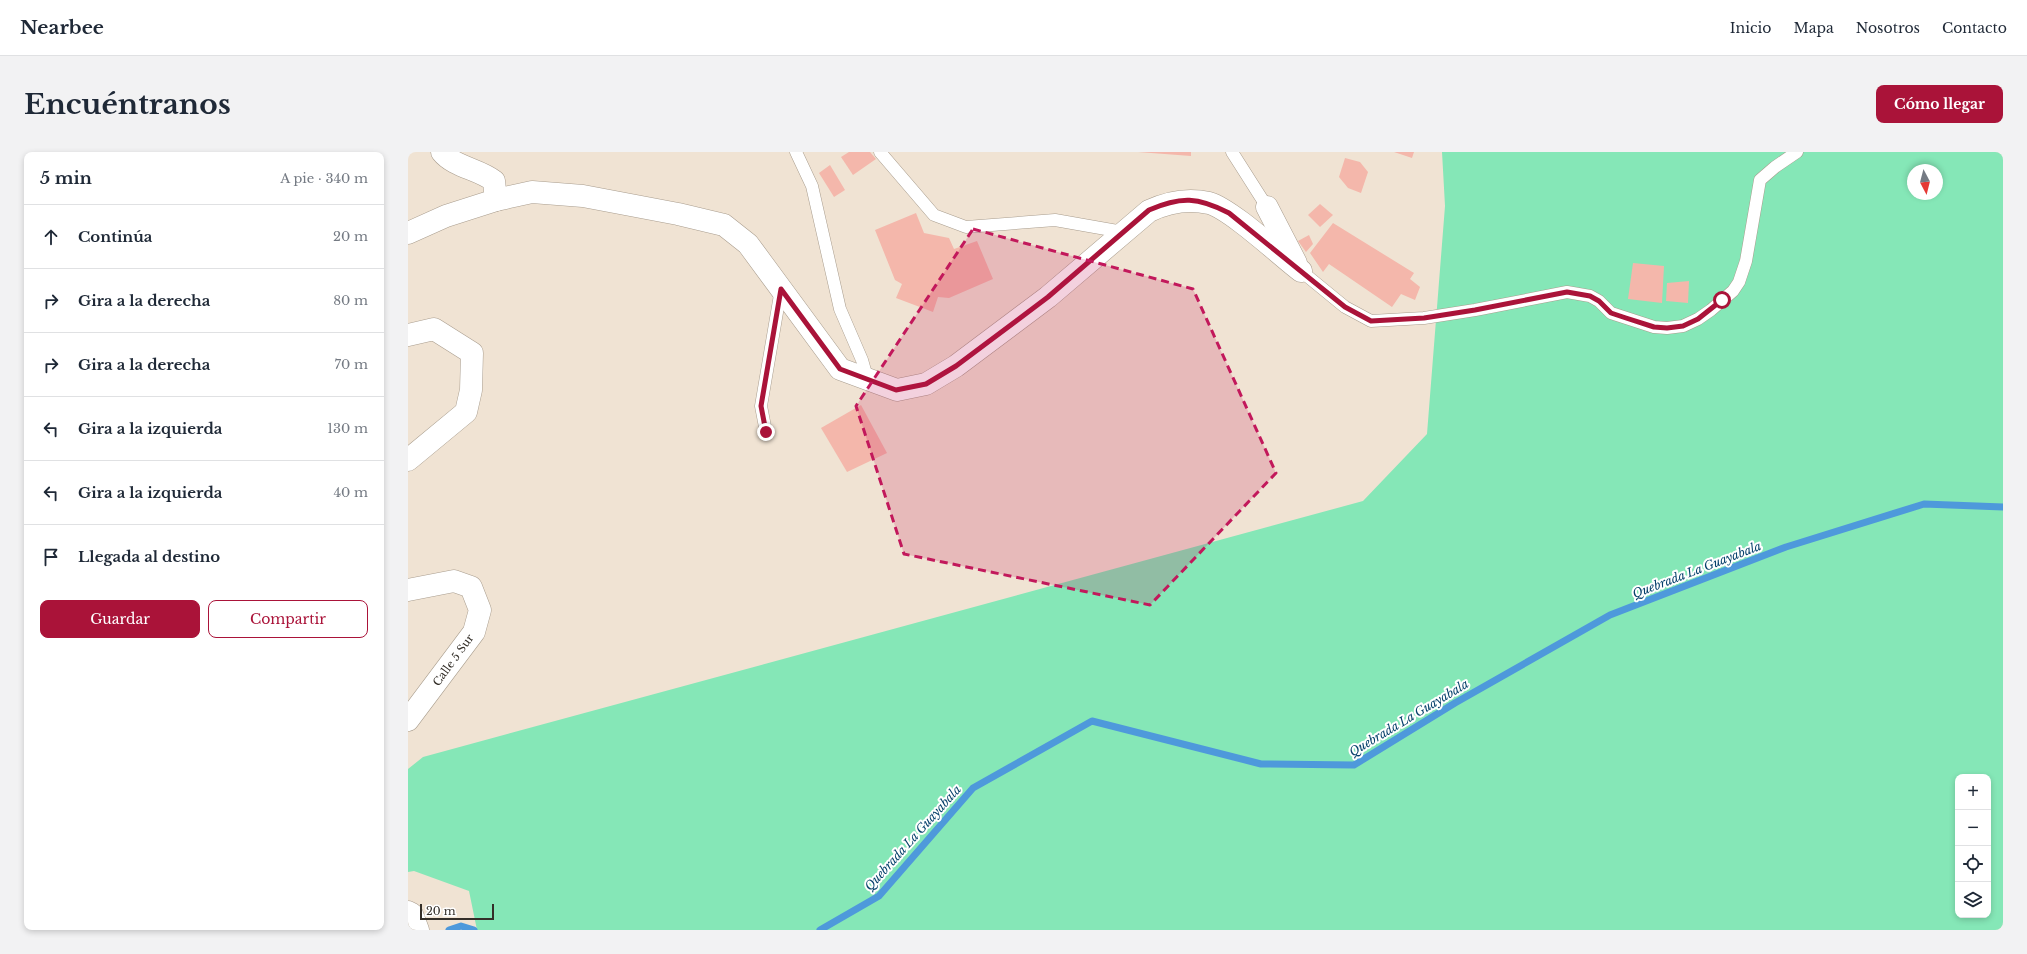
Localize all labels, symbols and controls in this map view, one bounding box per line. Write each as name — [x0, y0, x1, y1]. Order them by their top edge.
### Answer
text: Nearbee — [20, 16, 104, 39]
text: Inicio — [1730, 19, 1771, 37]
text: Mapa — [1793, 19, 1834, 37]
text: Nosotros — [1856, 19, 1920, 37]
text: Contacto — [1942, 19, 2007, 37]
button: Cómo llegar — [1876, 85, 2003, 123]
text: Encuéntranos — [24, 87, 231, 122]
north arrow — [1907, 164, 1943, 200]
text: 5 min — [40, 168, 92, 189]
text: A pie · 340 m — [280, 170, 368, 187]
icon: ahead — [40, 226, 62, 248]
text: Continúa — [78, 227, 152, 246]
text: 20 m — [333, 228, 368, 245]
icon: right — [40, 290, 62, 312]
text: Gira a la derecha — [78, 291, 210, 310]
route start — [1713, 291, 1731, 309]
text: 80 m — [333, 292, 368, 309]
icon: right — [40, 354, 62, 376]
text: Gira a la derecha — [78, 355, 210, 374]
text: 70 m — [335, 356, 368, 373]
icon: left — [40, 418, 62, 440]
text: Gira a la izquierda — [78, 419, 222, 438]
text: 130 m — [327, 420, 368, 437]
route end — [757, 423, 775, 441]
icon: left — [40, 482, 62, 504]
text: Gira a la izquierda — [78, 483, 222, 502]
text: 40 m — [333, 484, 368, 501]
water label: Quebrada La Guayabala — [1630, 538, 1763, 601]
icon: arrive — [40, 546, 62, 568]
text: Llegada al destino — [78, 547, 220, 566]
button: Guardar — [40, 600, 200, 638]
button: Compartir — [208, 600, 368, 638]
street label: Calle 5 Sur — [430, 631, 477, 689]
water label: Quebrada La Guayabala — [1346, 676, 1471, 759]
map controls — [1955, 774, 1991, 918]
button: + — [1955, 774, 1991, 810]
water label: Quebrada La Guayabala — [861, 782, 964, 893]
button: − — [1955, 810, 1991, 846]
button: locate — [1955, 846, 1991, 882]
button: layers — [1955, 882, 1991, 918]
scale bar — [420, 902, 494, 921]
text: 20 m — [426, 904, 456, 918]

